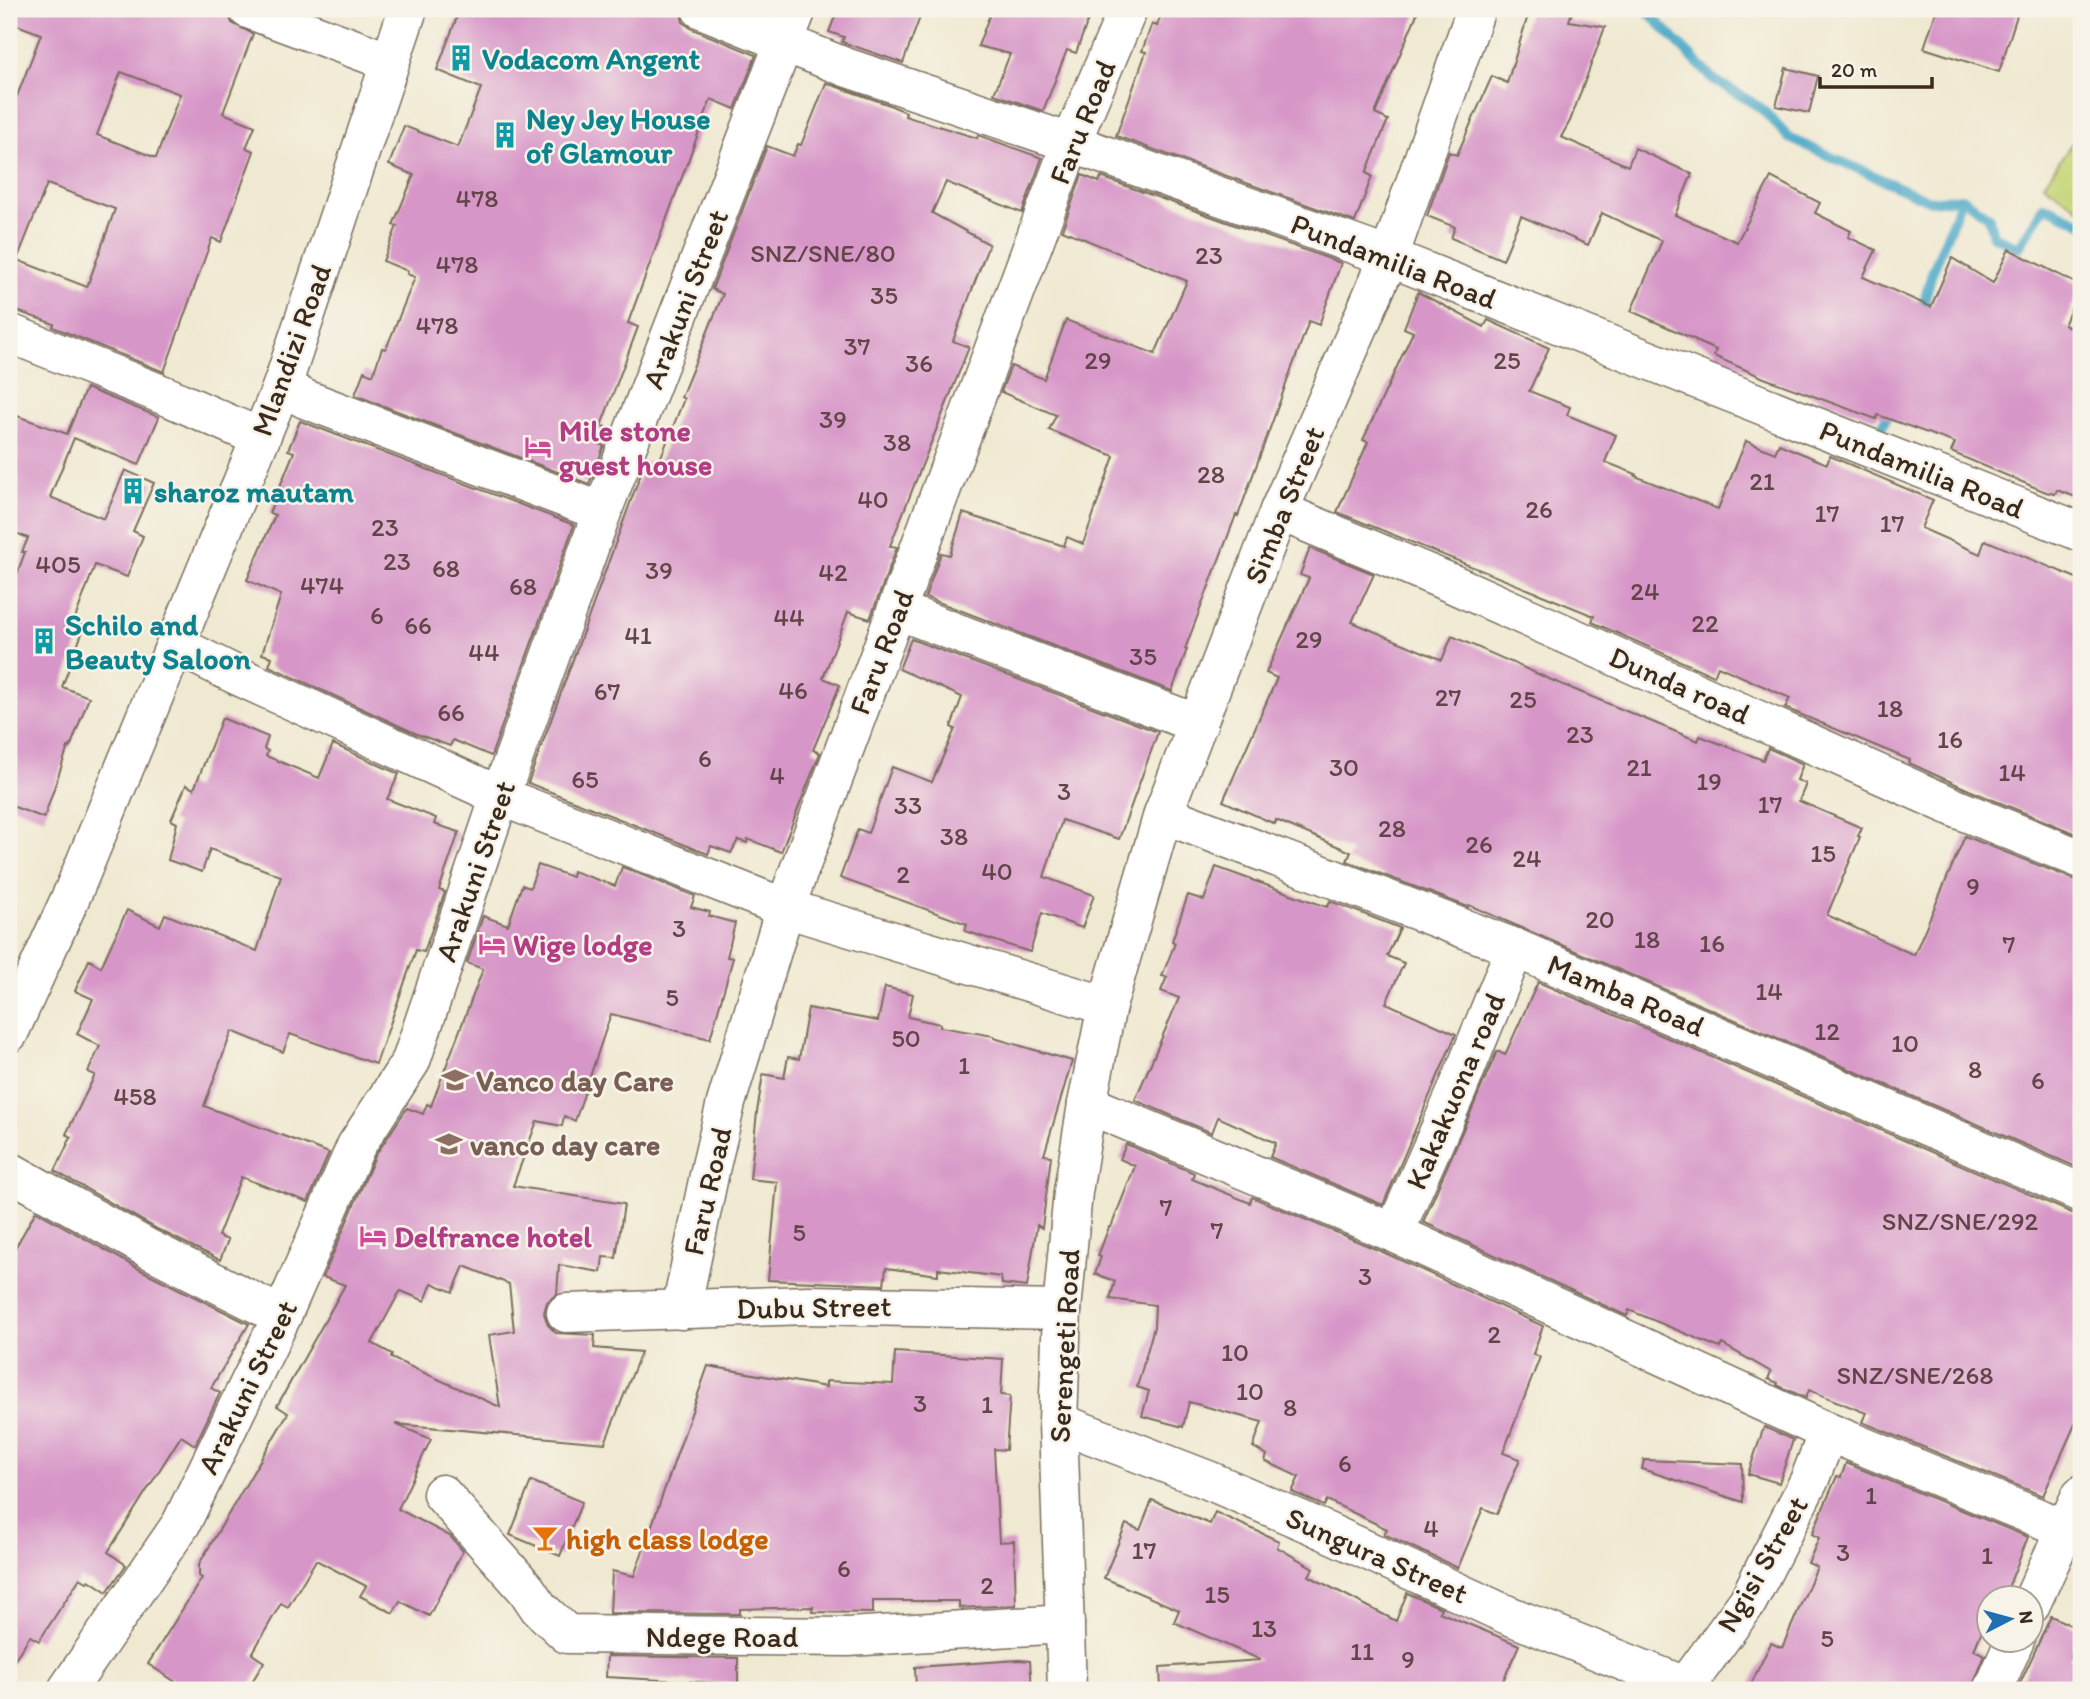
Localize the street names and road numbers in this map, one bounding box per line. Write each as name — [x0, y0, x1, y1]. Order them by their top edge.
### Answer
street label: Faru Road — [1040, 55, 1124, 189]
street label: Arakuni Street — [634, 204, 736, 394]
street label: Pundamilia Road — [1286, 205, 1503, 317]
street label: Mlandizi Road — [243, 259, 339, 441]
street label: Pundamilia Road — [1814, 411, 2030, 527]
street label: Simba Street — [1236, 421, 1332, 589]
street label: Faru Road — [840, 584, 922, 720]
street label: Dunda road — [1604, 638, 1757, 733]
street label: Arakuni Street — [427, 776, 523, 966]
street label: Mamba Road — [1542, 945, 1710, 1045]
street label: Kakakuona road — [1397, 987, 1513, 1195]
street label: Faru Road — [674, 1123, 740, 1259]
street label: Serengeti Road — [1040, 1248, 1088, 1444]
street label: Dubu Street — [736, 1287, 892, 1327]
street label: Arakuni Street — [189, 1294, 305, 1480]
street label: Ngisi Street — [1708, 1489, 1816, 1639]
street label: Sungura Street — [1280, 1498, 1474, 1612]
street label: Ndege Road — [646, 1618, 799, 1655]

